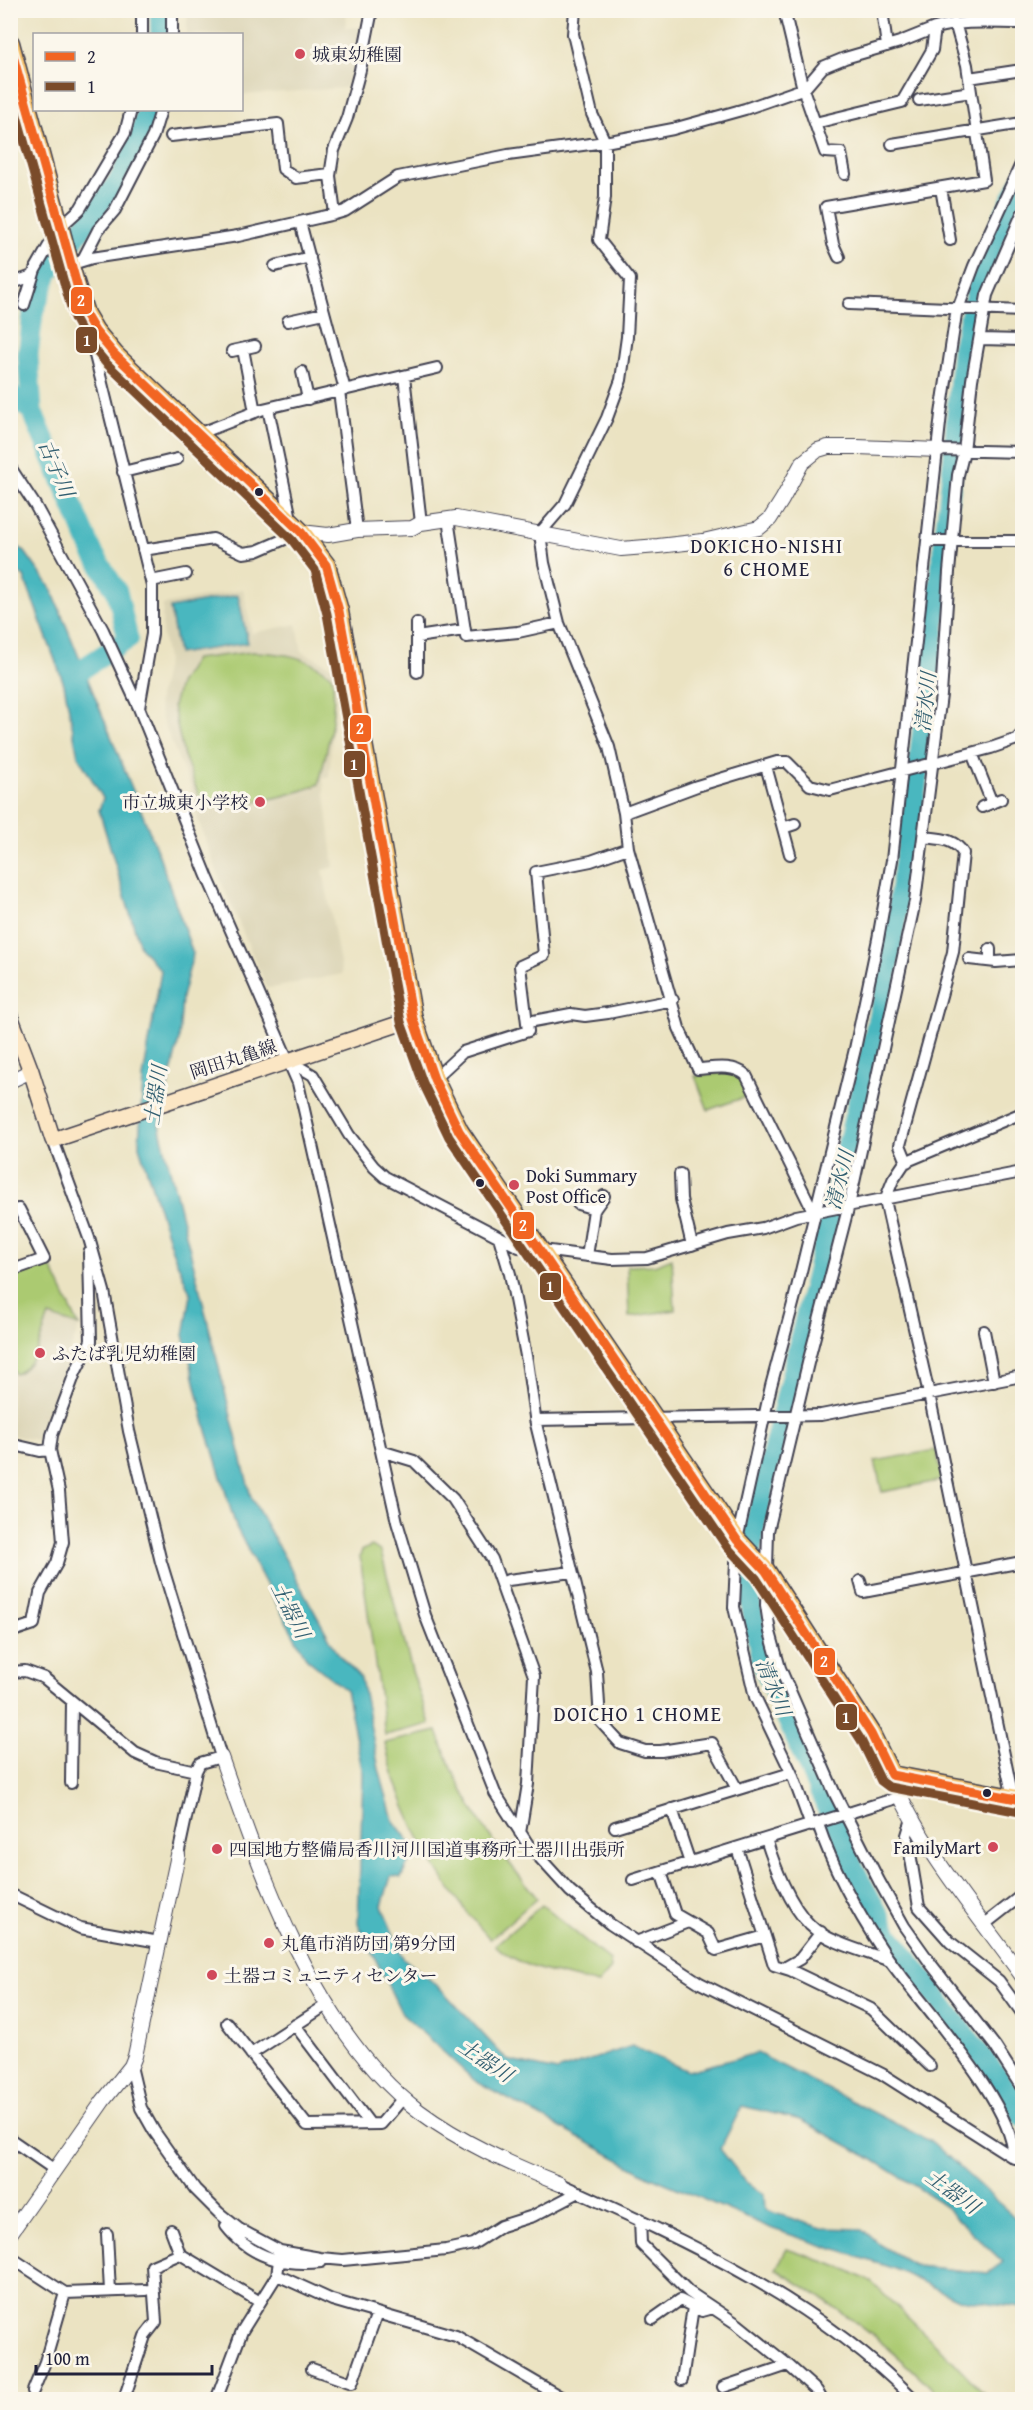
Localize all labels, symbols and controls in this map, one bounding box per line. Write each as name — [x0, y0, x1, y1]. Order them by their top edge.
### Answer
legend — [33, 33, 243, 111]
place label: 城東幼稚園 — [312, 41, 402, 68]
text: 2 — [87, 43, 96, 70]
marker: 城東幼稚園 — [293, 47, 307, 61]
text: 1 — [87, 73, 96, 100]
line badge: 2 — [70, 286, 93, 315]
text: 2 — [77, 288, 85, 312]
line badge: 1 — [75, 326, 98, 354]
text: 1 — [83, 328, 91, 352]
water label: 古子川 — [32, 435, 83, 503]
unlabelled marker — [253, 486, 265, 498]
district label: DOKICHO-NISHI 6 CHOME — [690, 531, 844, 583]
water label: 清水川 — [907, 669, 943, 733]
line badge: 2 — [349, 714, 372, 743]
text: 2 — [356, 716, 364, 740]
line badge: 1 — [343, 750, 366, 778]
text: 1 — [350, 752, 358, 776]
place label: 市立城東小学校 — [122, 789, 248, 816]
marker: 市立城東小学校 — [253, 795, 267, 809]
street label: 岡田丸亀線 — [186, 1032, 280, 1086]
water label: 土器川 — [136, 1061, 174, 1127]
water label: 清水川 — [818, 1145, 861, 1213]
place label: Doki Summary Post Office — [526, 1162, 637, 1210]
unlabelled marker — [474, 1177, 486, 1189]
marker: Doki Summary Post Office — [507, 1178, 521, 1192]
line badge: 2 — [512, 1211, 535, 1240]
text: 2 — [519, 1213, 527, 1237]
line badge: 1 — [539, 1272, 562, 1301]
text: 1 — [546, 1274, 554, 1298]
place label: ふたば乳児幼稚園 — [52, 1340, 196, 1367]
marker: ふたば乳児幼稚園 — [33, 1346, 47, 1360]
water label: 土器川 — [264, 1577, 318, 1645]
line badge: 2 — [813, 1647, 836, 1676]
text: 2 — [820, 1649, 828, 1673]
water label: 清水川 — [749, 1654, 799, 1722]
district label: DOICHO 1 CHOME — [554, 1699, 722, 1728]
line badge: 1 — [835, 1703, 858, 1731]
text: 1 — [842, 1705, 850, 1729]
unlabelled marker — [981, 1787, 993, 1799]
place label: FamilyMart — [894, 1834, 982, 1861]
place label: 四国地方整備局香川河川国道事務所土器川出張所 — [229, 1836, 625, 1863]
marker: FamilyMart — [986, 1840, 1000, 1854]
marker: 四国地方整備局香川河川国道事務所土器川出張所 — [210, 1842, 224, 1856]
place label: 丸亀市消防団 第9分団 — [281, 1930, 456, 1957]
marker: 丸亀市消防団 第9分団 — [262, 1936, 276, 1950]
place label: 土器コミュニティセンター — [224, 1962, 437, 1989]
marker: 土器コミュニティセンター — [205, 1968, 219, 1982]
water label: 土器川 — [453, 2031, 521, 2090]
water label: 土器川 — [920, 2162, 987, 2222]
scale bar — [36, 2338, 212, 2376]
text: 100 m — [45, 2345, 90, 2372]

